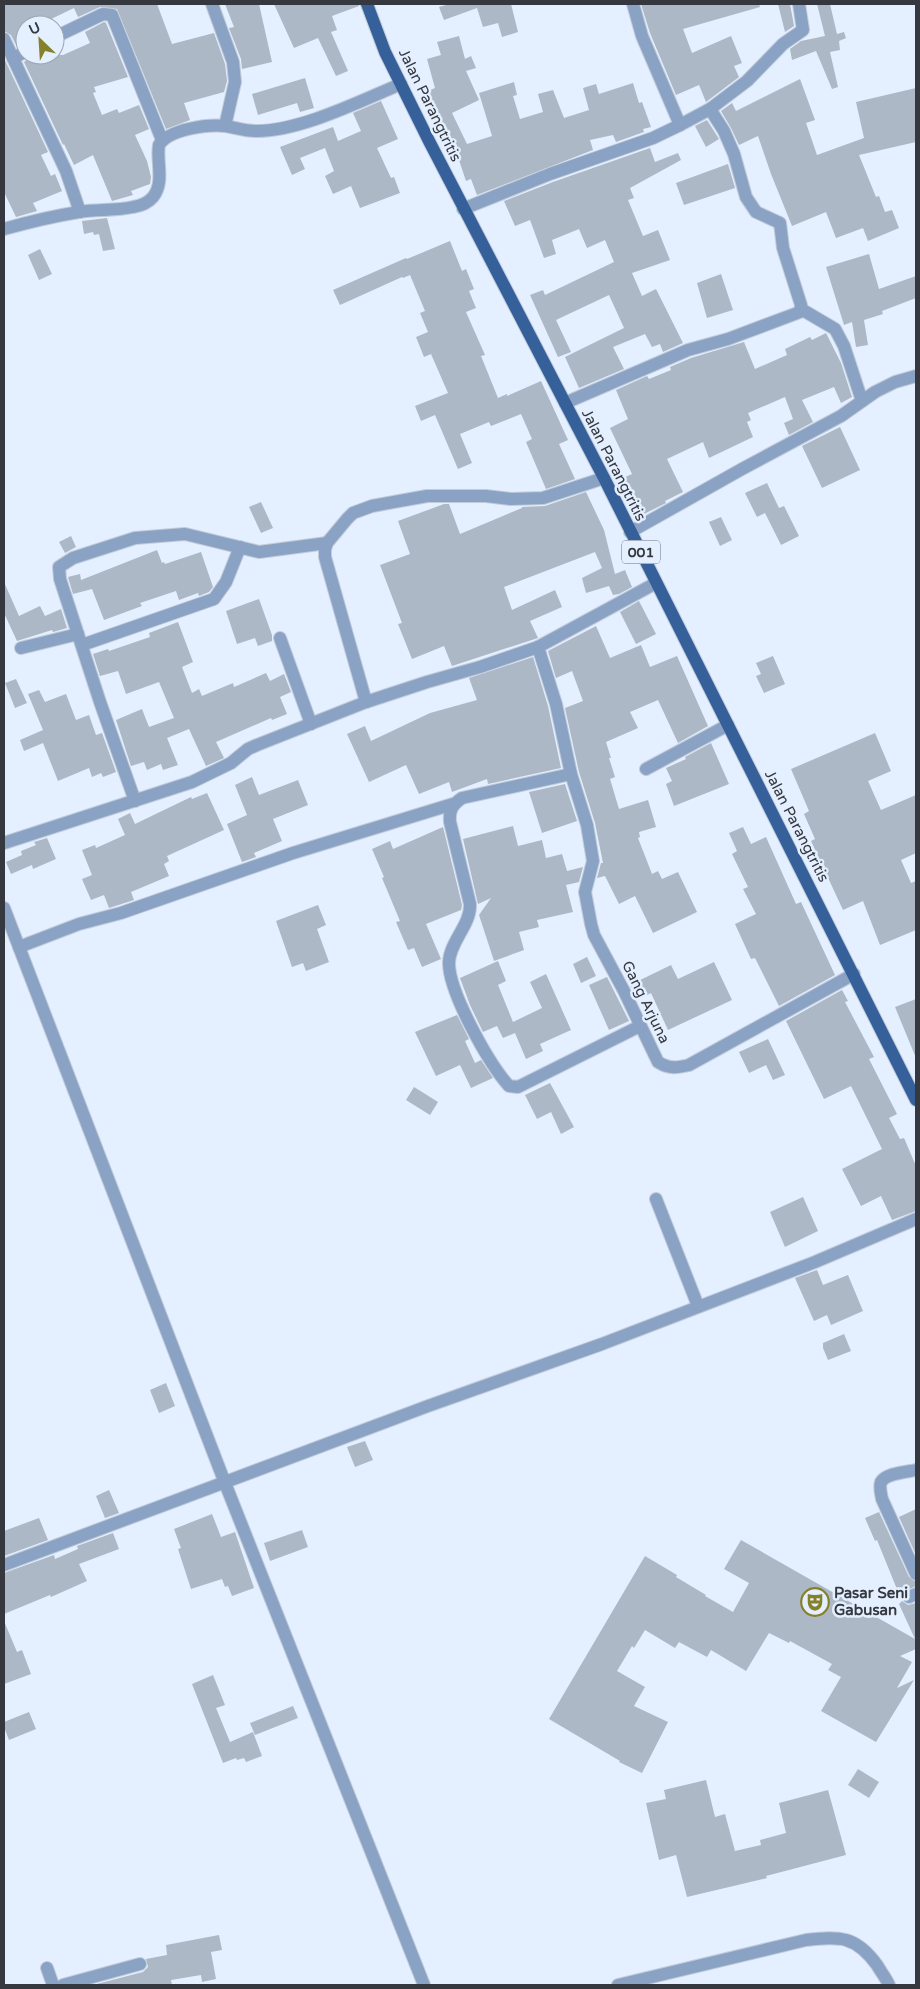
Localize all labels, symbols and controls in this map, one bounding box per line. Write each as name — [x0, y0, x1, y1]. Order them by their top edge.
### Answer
north arrow — [15, 15, 65, 65]
text: U — [26, 19, 43, 39]
street label: Jalan Parangtritis — [395, 46, 465, 164]
street label: Jalan Parangtritis — [578, 406, 650, 524]
road number: 001 — [622, 540, 660, 564]
street label: Jalan Parangtritis — [761, 767, 833, 885]
street label: Gang Arjuna — [618, 958, 674, 1046]
place label: Pasar Seni Gabusan — [834, 1584, 908, 1619]
theatre icon: Pasar Seni Gabusan — [800, 1587, 830, 1617]

